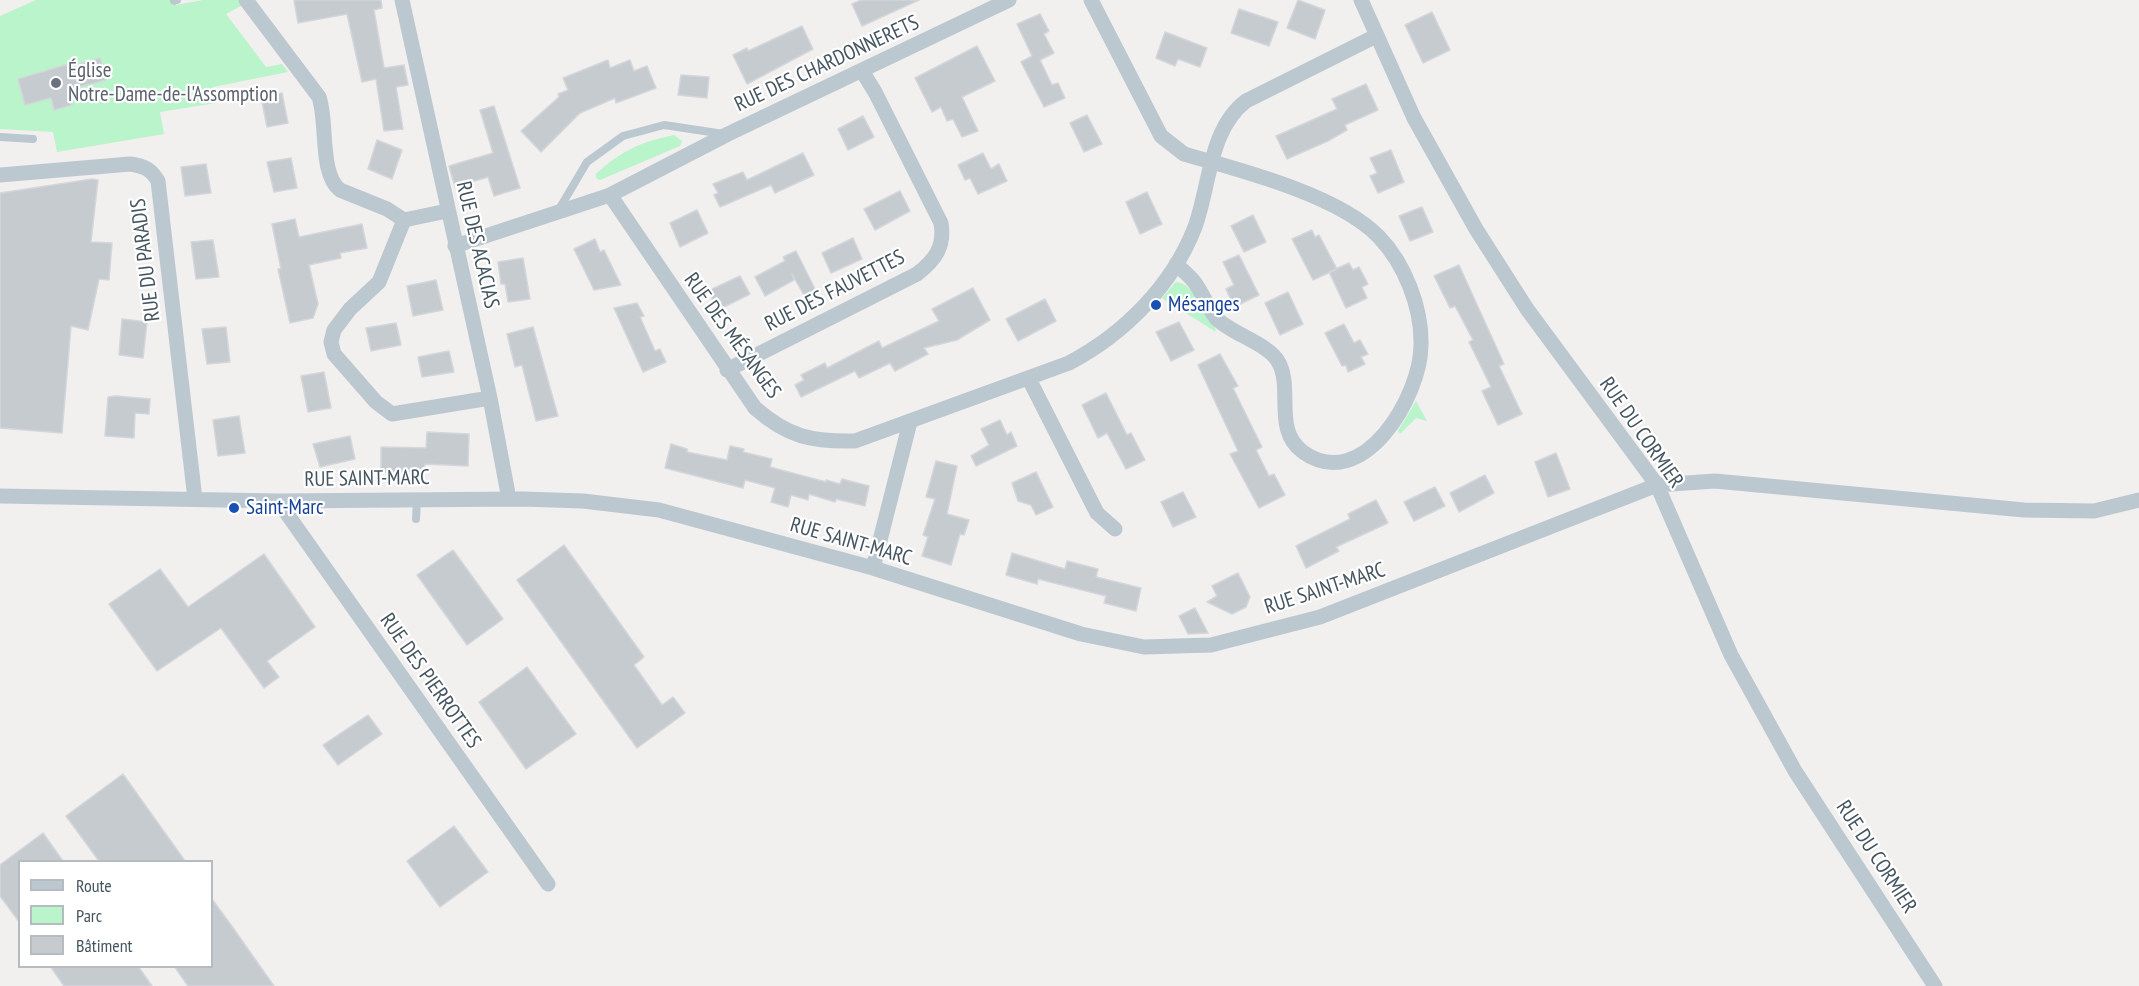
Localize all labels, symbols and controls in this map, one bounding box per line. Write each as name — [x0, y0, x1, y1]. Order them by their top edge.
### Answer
street label: RUE DES CHARDONNERETS — [731, 10, 923, 118]
place label: Église Notre-Dame-de-l'Assomption — [68, 58, 278, 108]
marker: Église Notre-Dame-de-l'Assomption — [49, 76, 63, 90]
street label: RUE DES ACACIAS — [450, 179, 504, 311]
street label: RUE DU PARADIS — [126, 197, 166, 323]
street label: RUE DES FAUVETTES — [761, 245, 909, 337]
street label: RUE DES MÉSANGES — [678, 268, 786, 404]
place label: Mésanges — [1168, 292, 1240, 318]
marker: Mésanges — [1149, 298, 1163, 312]
street label: RUE DU CORMIER — [1594, 373, 1688, 493]
street label: RUE SAINT-MARC — [304, 465, 430, 493]
place label: Saint-Marc — [246, 495, 324, 521]
marker: Saint-Marc — [227, 501, 241, 515]
street label: RUE SAINT-MARC — [787, 513, 915, 571]
street label: RUE SAINT-MARC — [1261, 558, 1389, 620]
street label: RUE DES PIERROTTES — [374, 609, 486, 753]
street label: RUE DU CORMIER — [1830, 796, 1922, 918]
legend — [18, 860, 213, 968]
text: Route — [76, 874, 112, 897]
text: Parc — [76, 904, 102, 927]
text: Bâtiment — [76, 934, 133, 957]

